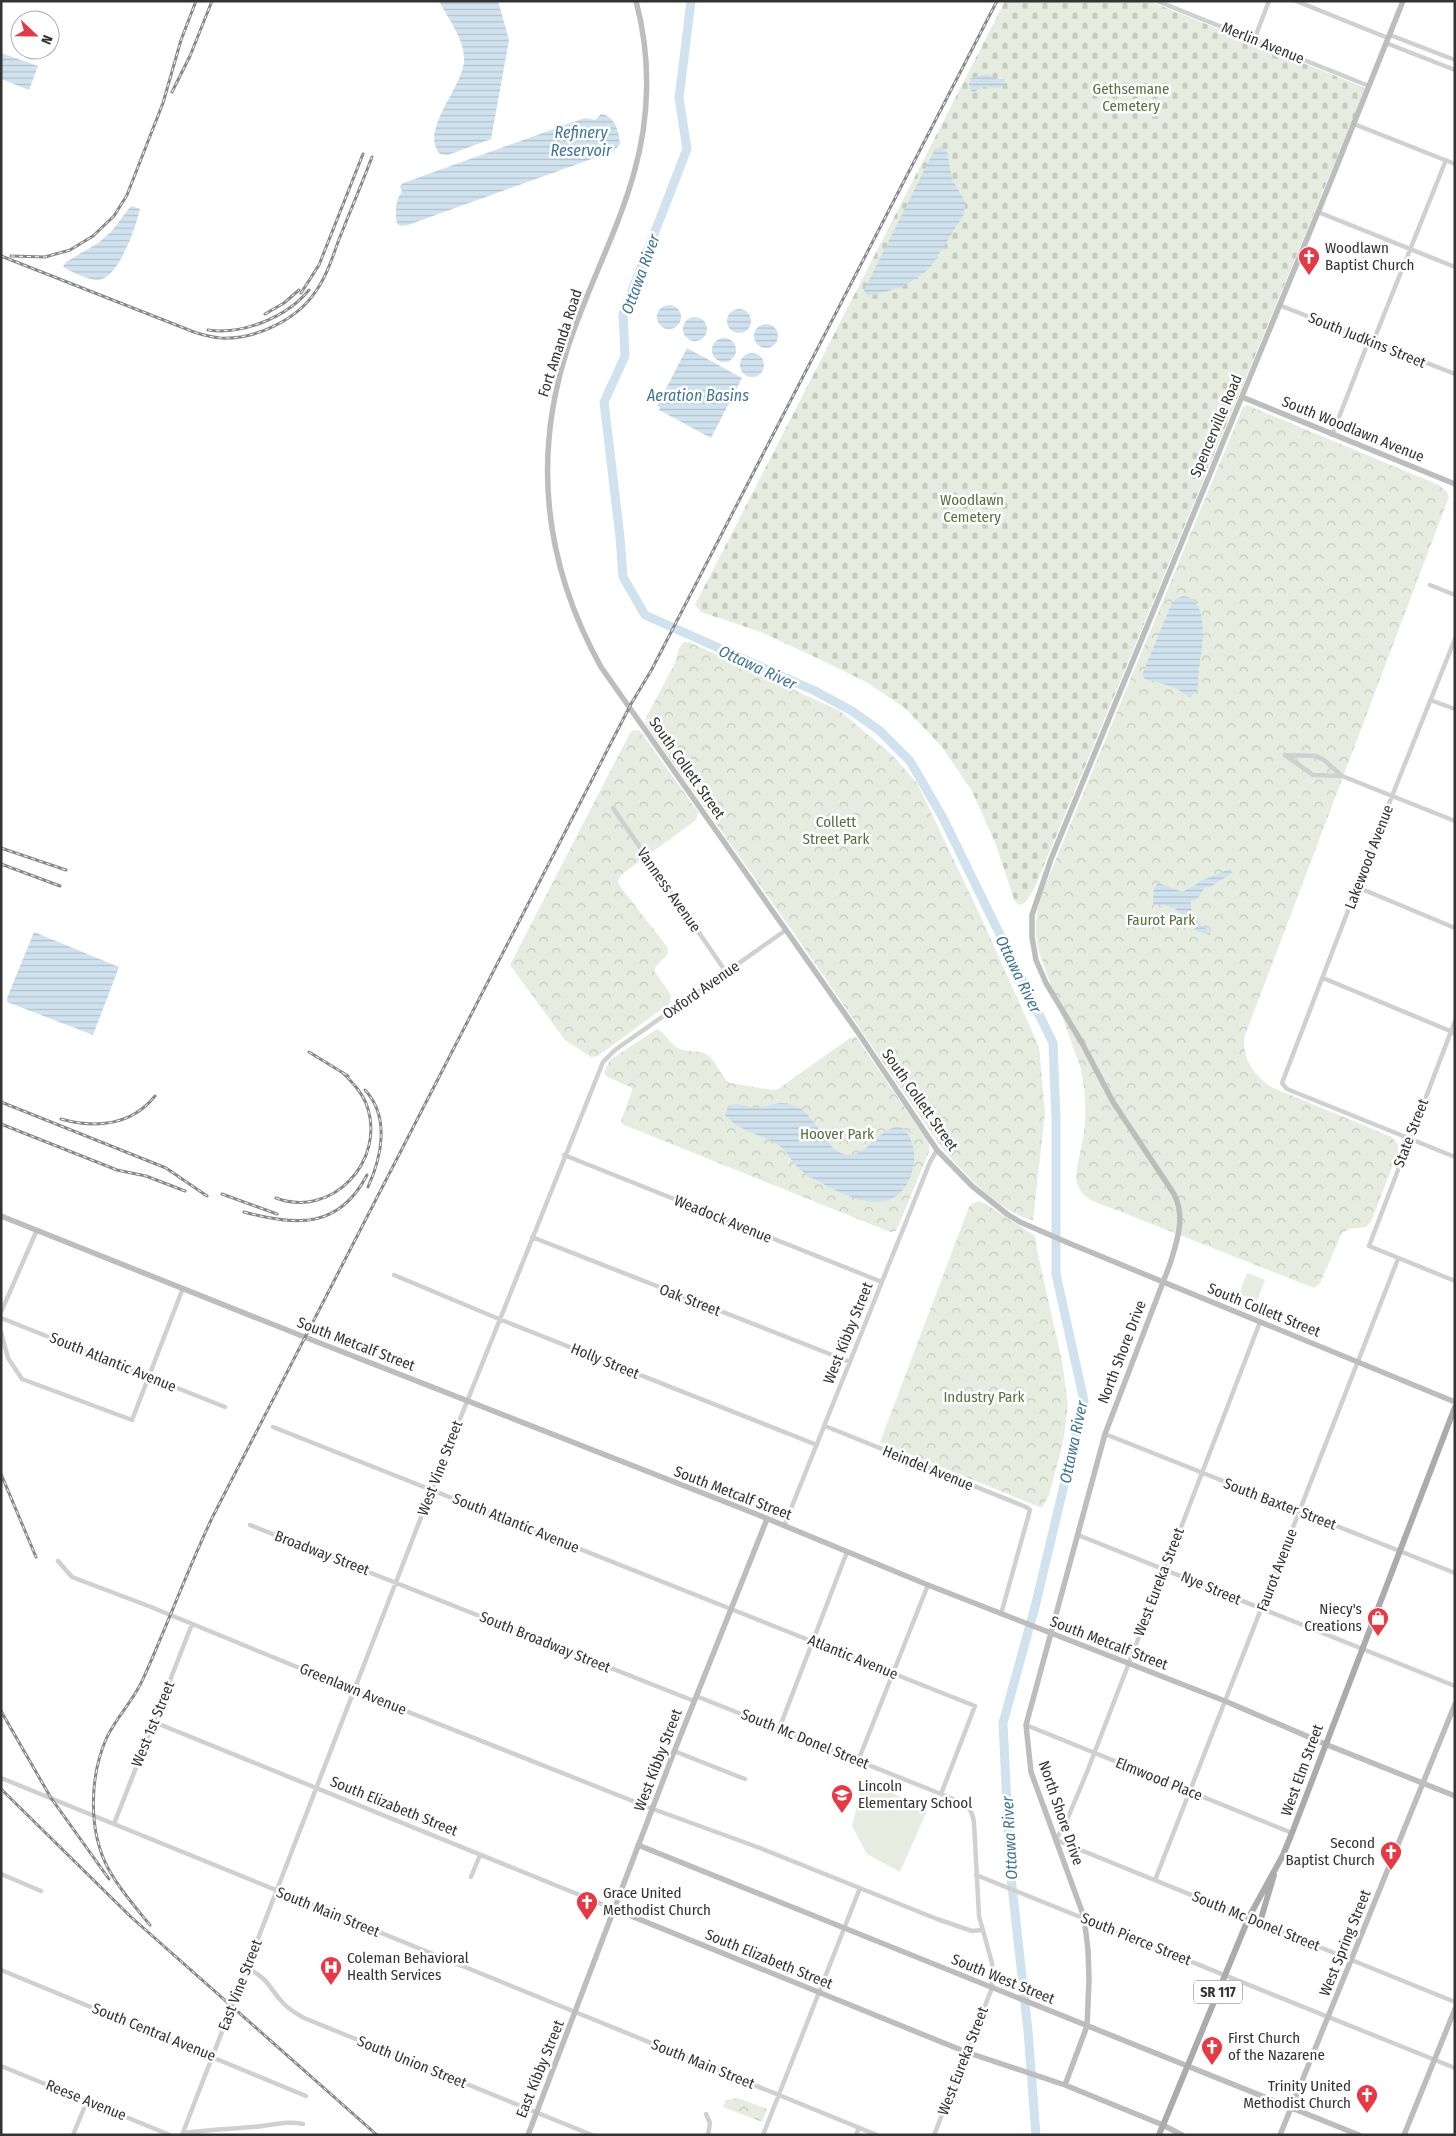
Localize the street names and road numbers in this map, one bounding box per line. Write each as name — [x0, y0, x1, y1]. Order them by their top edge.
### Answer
street label: Merlin Avenue — [1219, 18, 1307, 68]
street label: Fort Amanda Road — [534, 287, 586, 399]
street label: South Judkins Street — [1306, 308, 1428, 372]
street label: Spencerville Road — [1186, 372, 1246, 480]
street label: South Woodlawn Avenue — [1279, 392, 1427, 466]
street label: South Collett Street — [645, 714, 729, 822]
street label: Lakewood Avenue — [1341, 802, 1397, 912]
street label: Vanness Avenue — [633, 844, 705, 936]
street label: Oxford Avenue — [659, 957, 743, 1023]
street label: South Collett Street — [878, 1046, 962, 1154]
street label: State Street — [1390, 1096, 1432, 1170]
street label: Weadock Avenue — [672, 1191, 774, 1247]
street label: West Kibby Street — [819, 1279, 877, 1386]
street label: South Collett Street — [1205, 1279, 1323, 1341]
street label: Oak Street — [657, 1280, 723, 1320]
street label: North Shore Drive — [1094, 1298, 1150, 1406]
street label: South Metcalf Street — [295, 1313, 418, 1375]
street label: South Atlantic Avenue — [47, 1328, 179, 1396]
street label: Holly Street — [568, 1339, 642, 1383]
street label: West Vine Street — [414, 1418, 466, 1518]
street label: Heindel Avenue — [880, 1442, 976, 1494]
street label: South Metcalf Street — [672, 1462, 795, 1524]
street label: South Baxter Street — [1221, 1474, 1339, 1534]
street label: South Atlantic Avenue — [450, 1489, 582, 1557]
street label: West Eureka Street — [1130, 1525, 1188, 1639]
street label: Faurot Avenue — [1253, 1526, 1301, 1614]
street label: Broadway Street — [272, 1527, 372, 1579]
street label: Nye Street — [1178, 1567, 1244, 1609]
street label: South Broadway Street — [477, 1608, 613, 1677]
street label: South Metcalf Street — [1048, 1612, 1171, 1674]
street label: Atlantic Avenue — [805, 1631, 901, 1683]
street label: Greenlawn Avenue — [297, 1659, 409, 1719]
street label: West 1st Street — [128, 1678, 178, 1770]
street label: South Mc Donel Street — [738, 1705, 872, 1773]
street label: West Kibby Street — [630, 1706, 686, 1814]
street label: West Elm Street — [1277, 1722, 1327, 1818]
street label: Elmwood Place — [1113, 1753, 1205, 1805]
street label: North Shore Drive — [1035, 1758, 1087, 1868]
street label: South Elizabeth Street — [328, 1772, 460, 1840]
street label: South Main Street — [274, 1883, 382, 1941]
street label: South Mc Donel Street — [1189, 1887, 1323, 1955]
street label: West Spring Street — [1315, 1887, 1375, 1999]
street label: South Pierce Street — [1078, 1909, 1194, 1969]
street label: South Elizabeth Street — [703, 1925, 835, 1993]
street label: East Vine Street — [214, 1937, 266, 2033]
street label: South West Street — [949, 1950, 1057, 2008]
road number: SR 117 — [1194, 1980, 1242, 2004]
street label: South Central Avenue — [90, 1999, 218, 2065]
street label: West Eureka Street — [934, 2004, 992, 2118]
street label: East Kibby Street — [512, 2017, 568, 2120]
street label: South Union Street — [355, 2032, 469, 2092]
street label: South Main Street — [649, 2035, 757, 2093]
street label: Reese Avenue — [43, 2076, 129, 2124]

